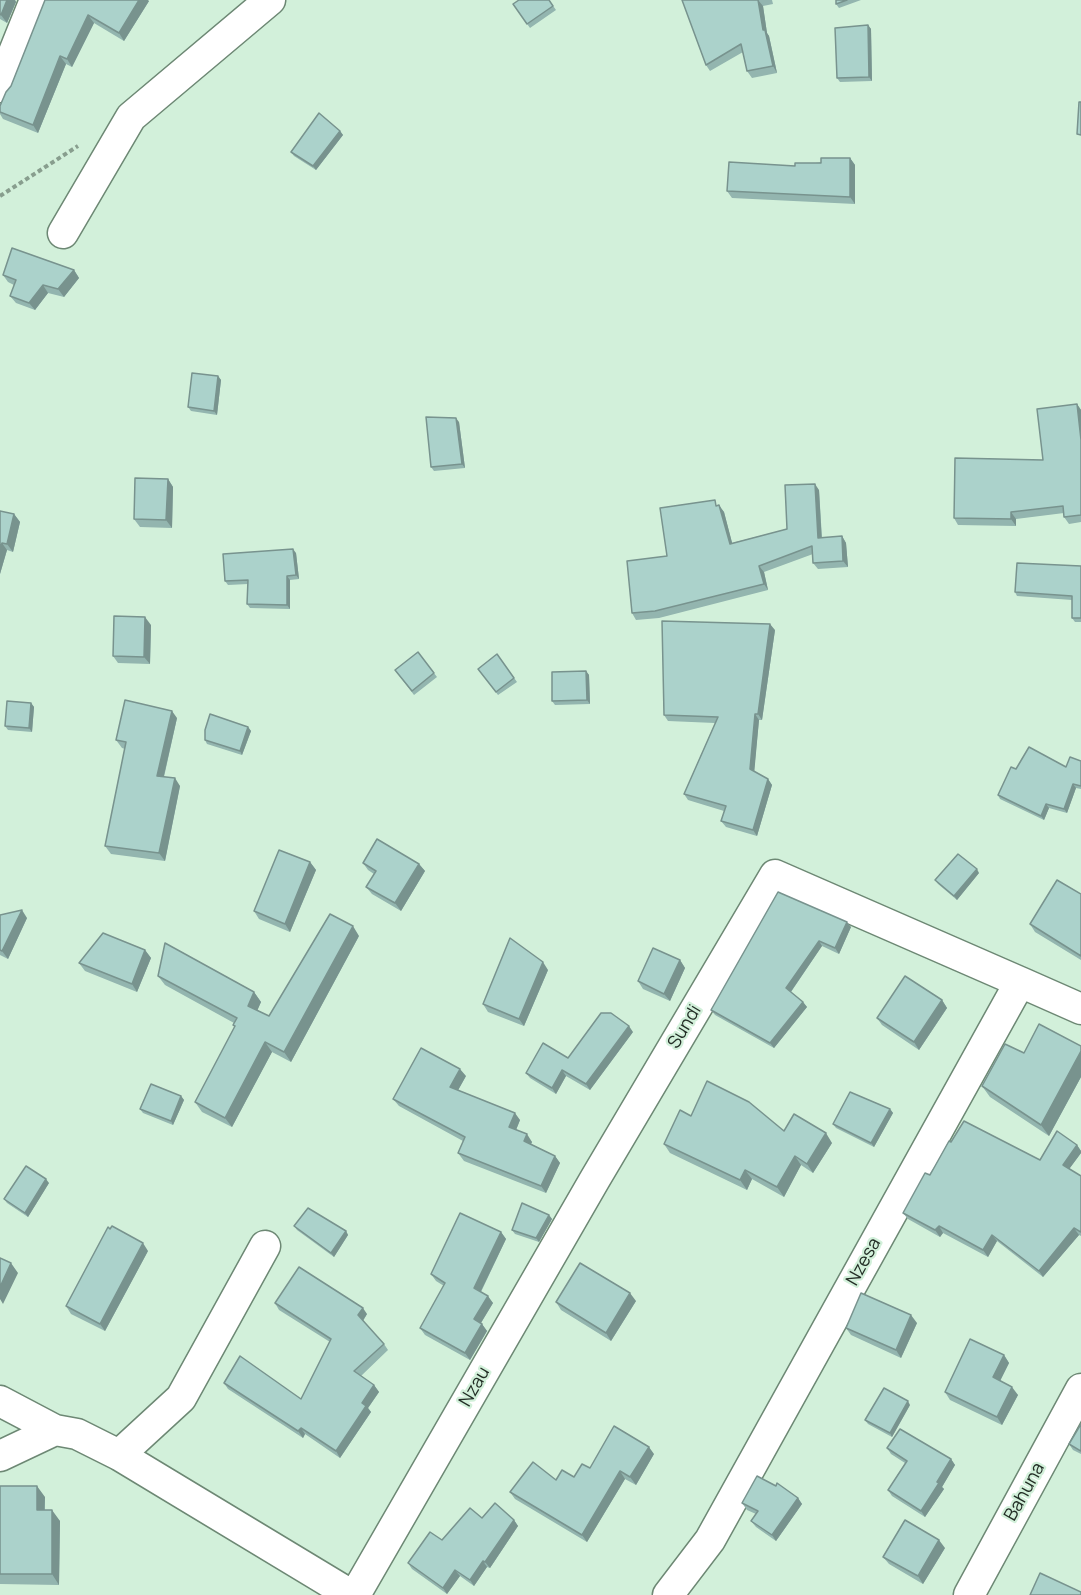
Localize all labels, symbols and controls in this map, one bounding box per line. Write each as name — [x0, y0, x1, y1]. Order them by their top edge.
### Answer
street label: Sundi — [664, 1001, 706, 1053]
street label: Nzesa — [842, 1234, 886, 1290]
street label: Nzau — [455, 1363, 495, 1411]
street label: Bahuna — [1000, 1459, 1050, 1525]

